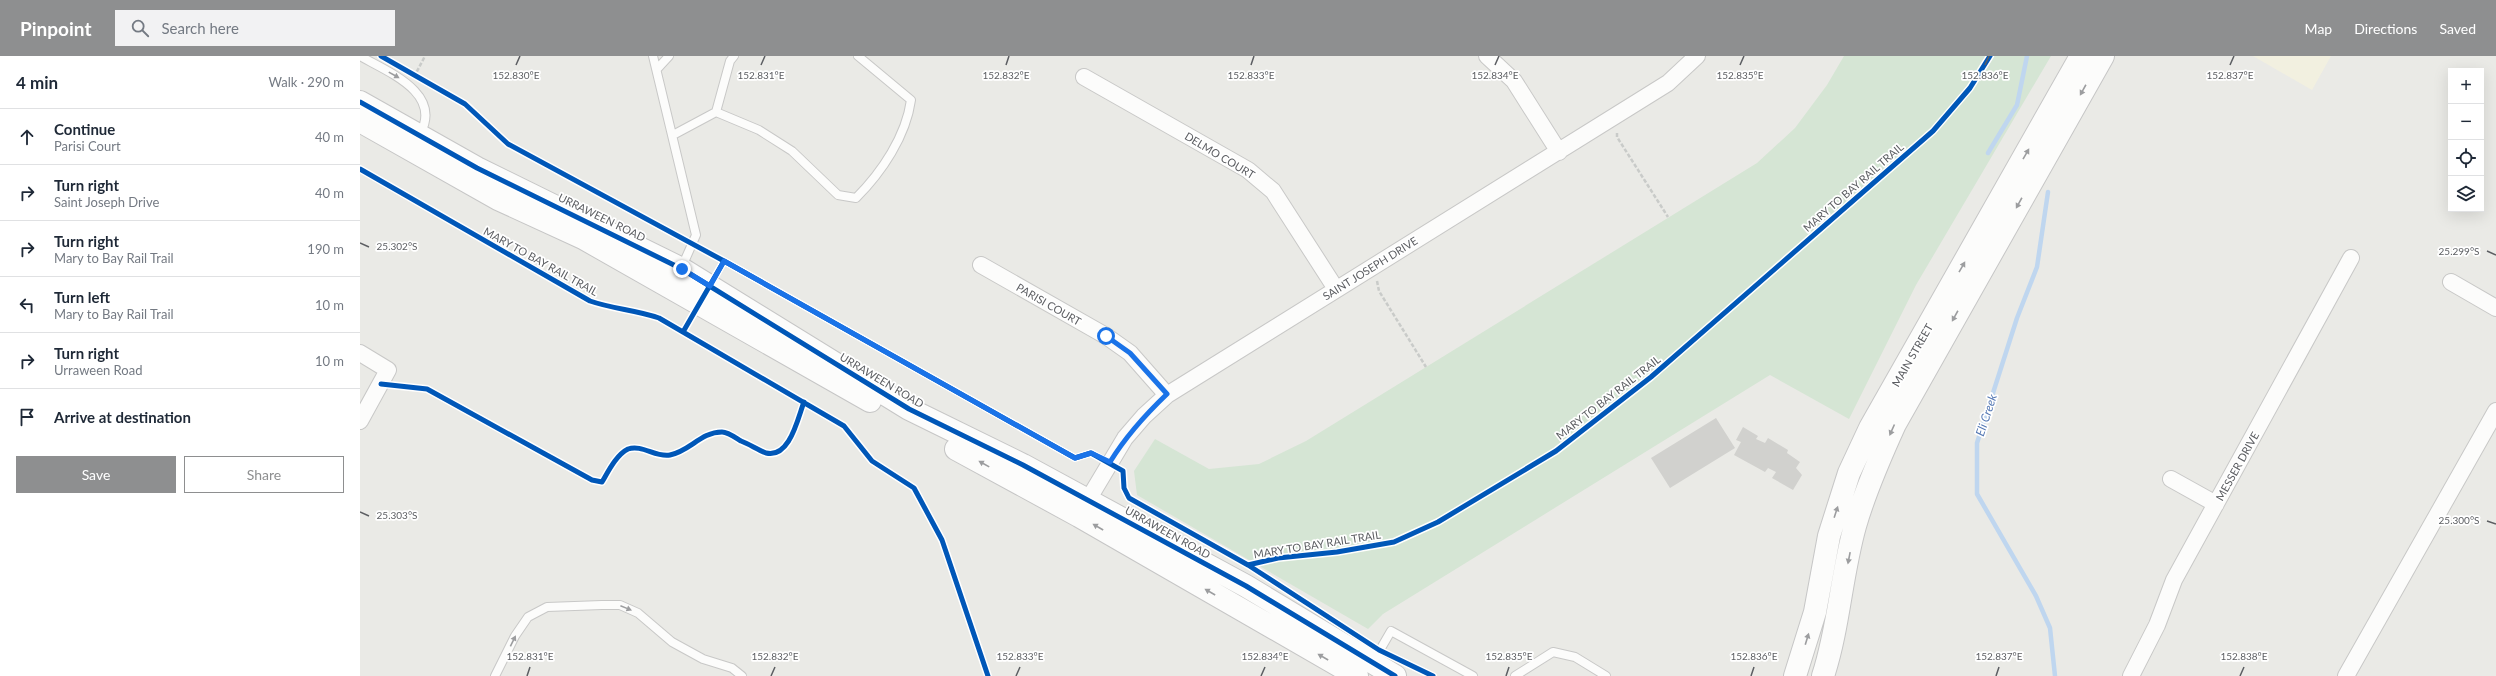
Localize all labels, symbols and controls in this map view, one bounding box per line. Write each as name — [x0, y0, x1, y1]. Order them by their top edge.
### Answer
search box — [115, 10, 395, 46]
text: Pinpoint — [20, 17, 91, 40]
icon: search — [129, 17, 151, 39]
text: Search here — [161, 19, 239, 37]
text: Map — [2305, 20, 2332, 37]
text: Directions — [2354, 20, 2417, 37]
text: Saved — [2439, 20, 2476, 37]
map controls — [2448, 68, 2484, 212]
button: + — [2448, 68, 2484, 104]
text: 152.830°E — [492, 69, 540, 81]
text: 152.831°E — [737, 69, 785, 81]
text: 152.832°E — [982, 69, 1030, 81]
text: 152.833°E — [1227, 69, 1275, 81]
text: 152.834°E — [1471, 69, 1519, 81]
text: 152.835°E — [1716, 69, 1764, 81]
text: 152.836°E — [1961, 69, 2009, 81]
text: 152.837°E — [2206, 69, 2254, 81]
text: 4 min — [16, 72, 58, 93]
one-way arrow — [388, 72, 400, 79]
text: Walk · 290 m — [268, 74, 344, 90]
one-way arrow — [2080, 84, 2087, 96]
button: − — [2448, 104, 2484, 140]
text: Continue — [54, 120, 115, 138]
icon: ahead — [16, 126, 38, 148]
text: 40 m — [315, 129, 344, 145]
street label: DELMO COURT — [1183, 129, 1258, 181]
text: Parisi Court — [54, 138, 121, 154]
street label: MARY TO BAY RAIL TRAIL — [1800, 140, 1906, 234]
button: locate — [2448, 140, 2484, 176]
one-way arrow — [2022, 148, 2029, 160]
text: Turn right — [54, 176, 119, 194]
button: layers — [2448, 176, 2484, 212]
icon: right — [16, 182, 38, 204]
text: 40 m — [315, 185, 344, 201]
street label: URRAWEEN ROAD — [556, 190, 648, 244]
text: Saint Joseph Drive — [54, 194, 159, 210]
one-way arrow — [2016, 197, 2023, 209]
street label: MARY TO BAY RAIL TRAIL — [482, 224, 601, 298]
text: Turn right — [54, 232, 119, 250]
street label: SAINT JOSEPH DRIVE — [1320, 234, 1420, 302]
icon: right — [16, 238, 38, 260]
text: 25.302°S — [377, 240, 417, 252]
text: 190 m — [307, 241, 344, 257]
text: 25.299°S — [2439, 245, 2479, 257]
text: Mary to Bay Rail Trail — [54, 250, 174, 266]
route end — [673, 260, 691, 278]
one-way arrow — [1958, 261, 1965, 273]
street label: PARISI COURT — [1014, 280, 1084, 328]
text: Turn left — [54, 288, 110, 306]
icon: left — [16, 294, 38, 316]
text: 10 m — [315, 297, 344, 313]
text: Mary to Bay Rail Trail — [54, 306, 174, 322]
one-way arrow — [1952, 310, 1959, 322]
street label: MAIN STREET — [1889, 321, 1936, 389]
route start — [1097, 327, 1115, 345]
text: Turn right — [54, 344, 119, 362]
icon: right — [16, 350, 38, 372]
street label: URRAWEEN ROAD — [838, 350, 926, 410]
street label: MARY TO BAY RAIL TRAIL — [1553, 352, 1663, 442]
text: 10 m — [315, 353, 344, 369]
text: Urraween Road — [54, 362, 142, 378]
water label: Eli Creek — [1972, 392, 2000, 438]
icon: arrive — [16, 406, 38, 428]
text: Arrive at destination — [54, 408, 191, 426]
one-way arrow — [1889, 424, 1895, 435]
street label: MESSER DRIVE — [2213, 429, 2261, 503]
button: Save — [16, 456, 176, 493]
button: Share — [184, 456, 344, 493]
one-way arrow — [978, 461, 990, 467]
street label: URRAWEEN ROAD — [1123, 503, 1213, 561]
one-way arrow — [1834, 506, 1840, 518]
text: 25.303°S — [377, 509, 417, 521]
text: 25.300°S — [2439, 514, 2479, 526]
one-way arrow — [1092, 524, 1104, 531]
street label: MARY TO BAY RAIL TRAIL — [1252, 527, 1382, 560]
one-way arrow — [1845, 552, 1851, 565]
one-way arrow — [1204, 588, 1216, 595]
one-way arrow — [621, 605, 632, 611]
one-way arrow — [1804, 632, 1810, 644]
one-way arrow — [510, 636, 516, 647]
text: 152.831°E — [506, 650, 554, 662]
text: 152.832°E — [751, 650, 799, 662]
text: 152.833°E — [996, 650, 1044, 662]
text: 152.834°E — [1241, 650, 1289, 662]
text: 152.835°E — [1485, 650, 1533, 662]
text: 152.836°E — [1730, 650, 1778, 662]
text: 152.837°E — [1975, 650, 2023, 662]
text: 152.838°E — [2220, 650, 2268, 662]
one-way arrow — [1317, 653, 1329, 660]

